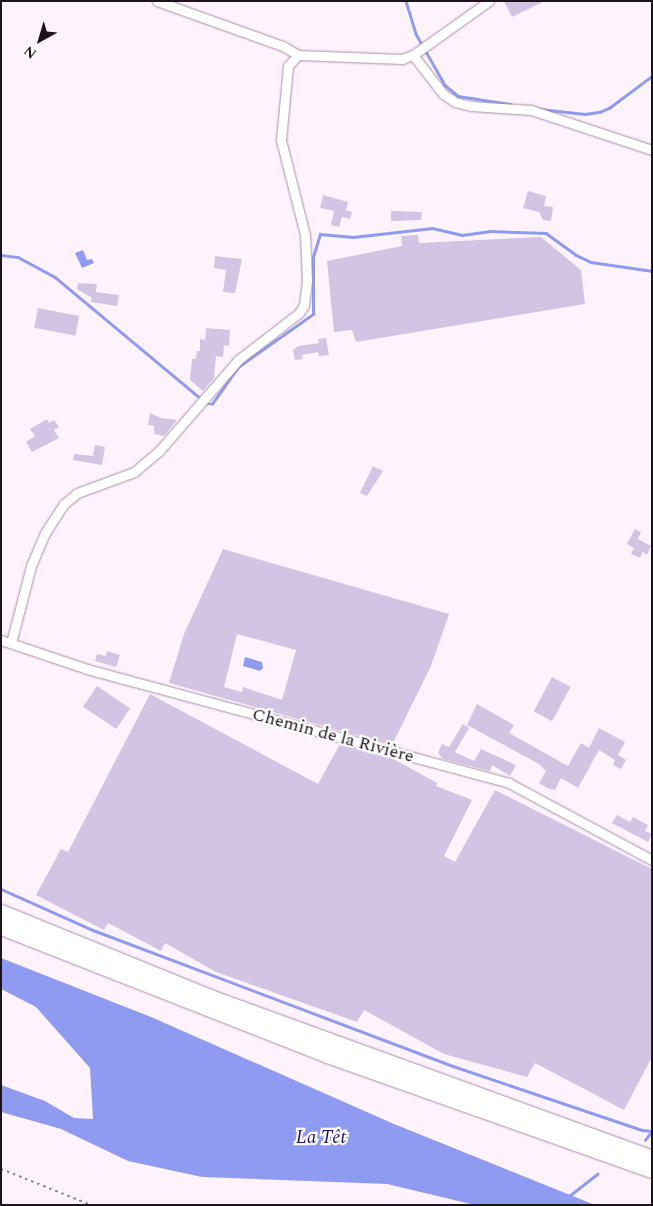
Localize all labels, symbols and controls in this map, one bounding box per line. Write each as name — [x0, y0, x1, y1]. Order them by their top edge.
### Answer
north arrow — [15, 15, 65, 65]
text: N — [19, 40, 41, 64]
street label: Chemin de la Rivière — [250, 704, 416, 768]
water label: La Têt — [296, 1127, 346, 1149]

